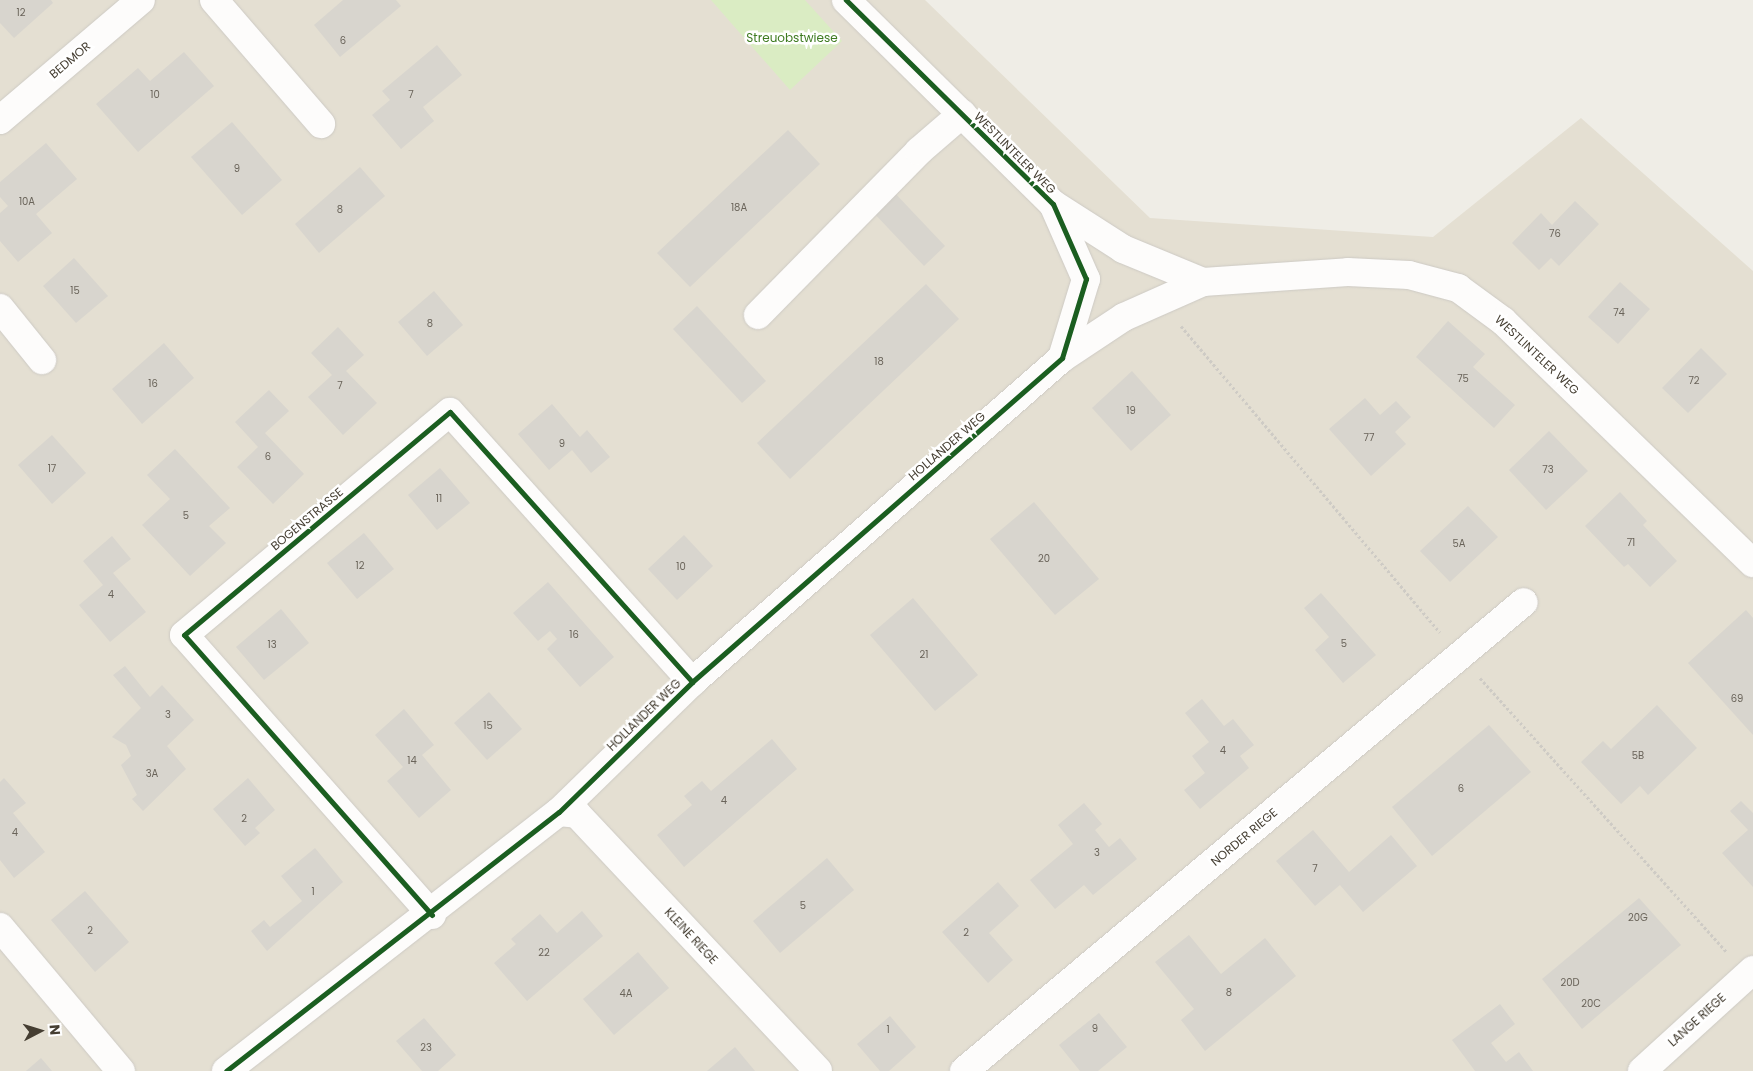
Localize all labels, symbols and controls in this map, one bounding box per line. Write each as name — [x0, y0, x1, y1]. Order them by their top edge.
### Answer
house number: 12 — [17, 7, 25, 19]
park label: Streuobstwiese — [746, 31, 838, 45]
house number: 6 — [340, 35, 346, 47]
street label: BEDMOR — [47, 39, 93, 81]
house number: 10 — [150, 89, 160, 101]
house number: 7 — [408, 89, 414, 101]
street label: WESTLINTELER WEG — [971, 109, 1059, 197]
house number: 9 — [234, 163, 240, 175]
house number: 10A — [19, 196, 35, 208]
house number: 18A — [731, 202, 747, 214]
house number: 8 — [337, 204, 343, 216]
house number: 76 — [1549, 228, 1561, 240]
house number: 15 — [70, 285, 80, 297]
house number: 74 — [1613, 307, 1625, 319]
street label: WESTLINTELER WEG — [1492, 312, 1582, 398]
house number: 8 — [427, 318, 433, 330]
house number: 18 — [874, 356, 884, 368]
house number: 75 — [1457, 373, 1469, 385]
house number: 72 — [1688, 375, 1700, 387]
house number: 16 — [148, 378, 158, 390]
house number: 7 — [337, 380, 343, 392]
house number: 19 — [1126, 405, 1136, 417]
street label: HOLLANDER WEG — [906, 409, 988, 483]
house number: 77 — [1364, 432, 1374, 444]
house number: 9 — [559, 438, 565, 450]
house number: 6 — [265, 451, 271, 463]
house number: 17 — [48, 463, 56, 475]
house number: 73 — [1542, 464, 1554, 476]
street label: BOGENSTRASSE — [268, 485, 346, 553]
house number: 11 — [436, 493, 442, 505]
house number: 5 — [183, 510, 189, 522]
house number: 71 — [1627, 537, 1635, 549]
house number: 5A — [1452, 538, 1466, 550]
house number: 20 — [1038, 553, 1050, 565]
house number: 12 — [356, 560, 364, 572]
house number: 10 — [676, 561, 686, 573]
house number: 4 — [108, 589, 114, 601]
house number: 16 — [569, 629, 579, 641]
house number: 5 — [1341, 638, 1347, 650]
house number: 13 — [267, 639, 277, 651]
house number: 21 — [920, 649, 928, 661]
street label: HOLLANDER WEG — [604, 676, 684, 754]
house number: 69 — [1731, 693, 1743, 705]
house number: 3 — [165, 709, 171, 721]
house number: 15 — [483, 720, 493, 732]
house number: 4 — [1220, 745, 1226, 757]
house number: 5B — [1632, 750, 1644, 762]
house number: 14 — [407, 755, 417, 767]
house number: 3A — [146, 768, 158, 780]
house number: 6 — [1458, 783, 1464, 795]
house number: 4 — [721, 795, 727, 807]
street label: NORDER RIEGE — [1208, 805, 1280, 869]
house number: 2 — [241, 813, 247, 825]
house number: 4 — [12, 827, 18, 839]
house number: 3 — [1094, 847, 1100, 859]
house number: 7 — [1312, 863, 1318, 875]
house number: 1 — [311, 886, 315, 898]
house number: 5 — [800, 900, 806, 912]
street label: KLEINE RIEGE — [661, 905, 721, 967]
house number: 20G — [1628, 912, 1648, 924]
house number: 2 — [87, 925, 93, 937]
house number: 2 — [963, 927, 969, 939]
house number: 22 — [538, 947, 550, 959]
house number: 20D — [1560, 977, 1580, 989]
house number: 8 — [1226, 987, 1232, 999]
house number: 4A — [619, 988, 633, 1000]
street label: LANGE RIEGE — [1665, 990, 1729, 1050]
house number: 20C — [1581, 998, 1601, 1010]
north arrow — [15, 1006, 65, 1056]
house number: 9 — [1092, 1023, 1098, 1035]
text: N — [45, 1024, 65, 1036]
house number: 1 — [886, 1024, 890, 1036]
house number: 23 — [420, 1042, 432, 1054]

